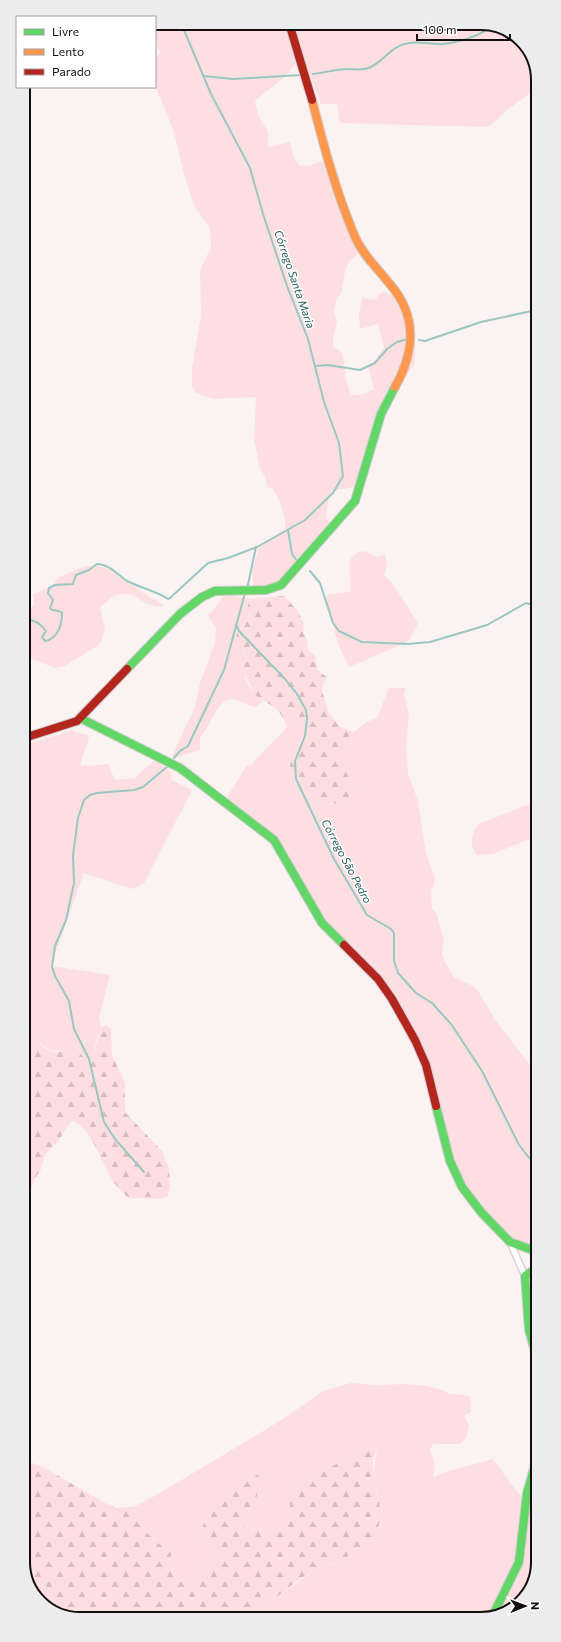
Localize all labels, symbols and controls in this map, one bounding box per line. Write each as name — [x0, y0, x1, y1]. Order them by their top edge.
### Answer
legend — [16, 16, 156, 88]
scale bar — [417, 16, 510, 42]
text: 100 m — [423, 22, 457, 36]
text: Livre — [52, 24, 79, 38]
text: Lento — [52, 44, 84, 58]
text: Parado — [52, 64, 91, 78]
water label: Córrego Santa Maria — [272, 228, 318, 330]
water label: Córrego São Pedro — [319, 817, 375, 906]
north arrow — [505, 1586, 545, 1626]
text: N — [529, 1602, 542, 1610]

